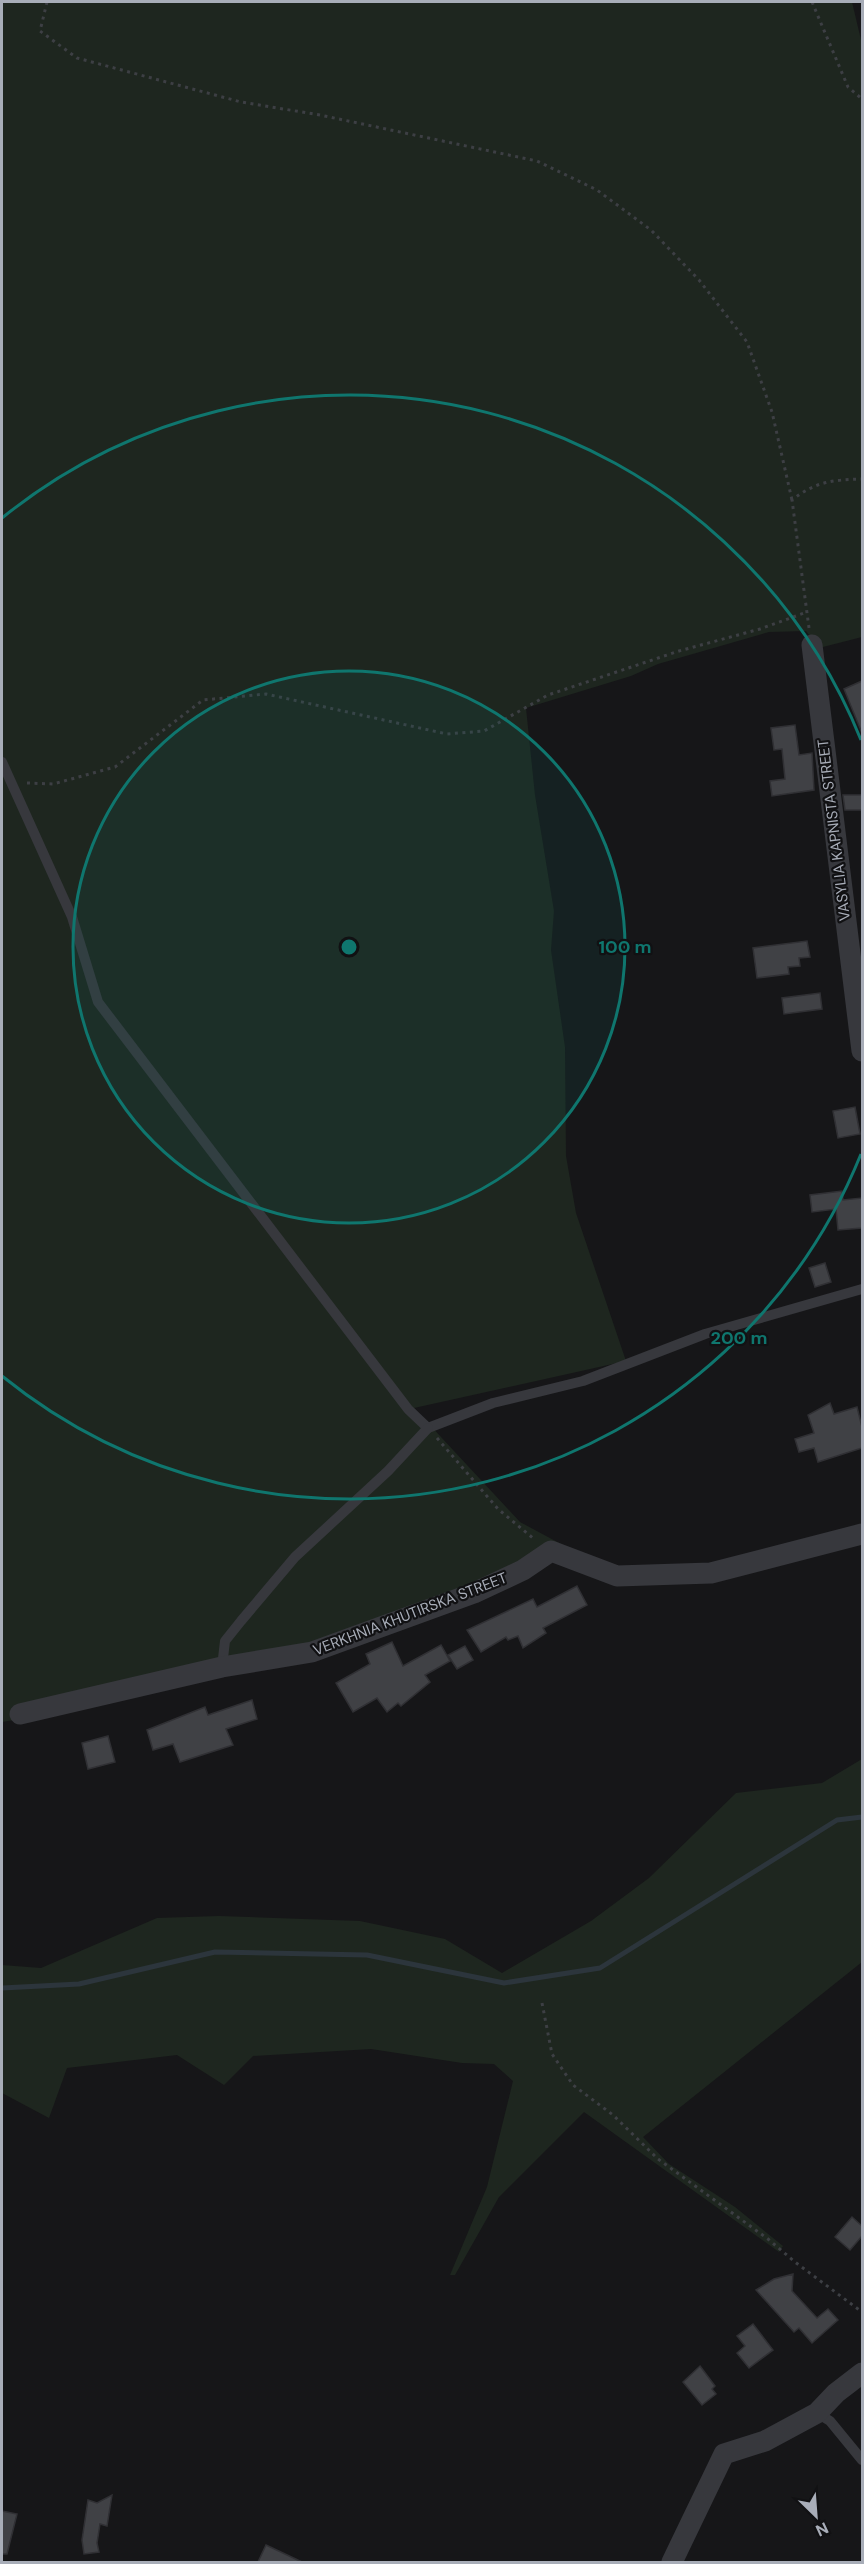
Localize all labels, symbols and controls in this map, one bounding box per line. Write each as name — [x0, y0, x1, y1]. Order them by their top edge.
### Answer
street label: VASYLIA KAPNISTA STREET — [813, 738, 855, 922]
text: 100 m — [598, 935, 652, 959]
centre of rings — [339, 937, 359, 957]
text: 200 m — [711, 1326, 767, 1350]
street label: VERKHNIA KHUTIRSKA STREET — [310, 1568, 510, 1660]
north arrow — [786, 2486, 846, 2546]
text: N — [812, 2517, 832, 2541]

